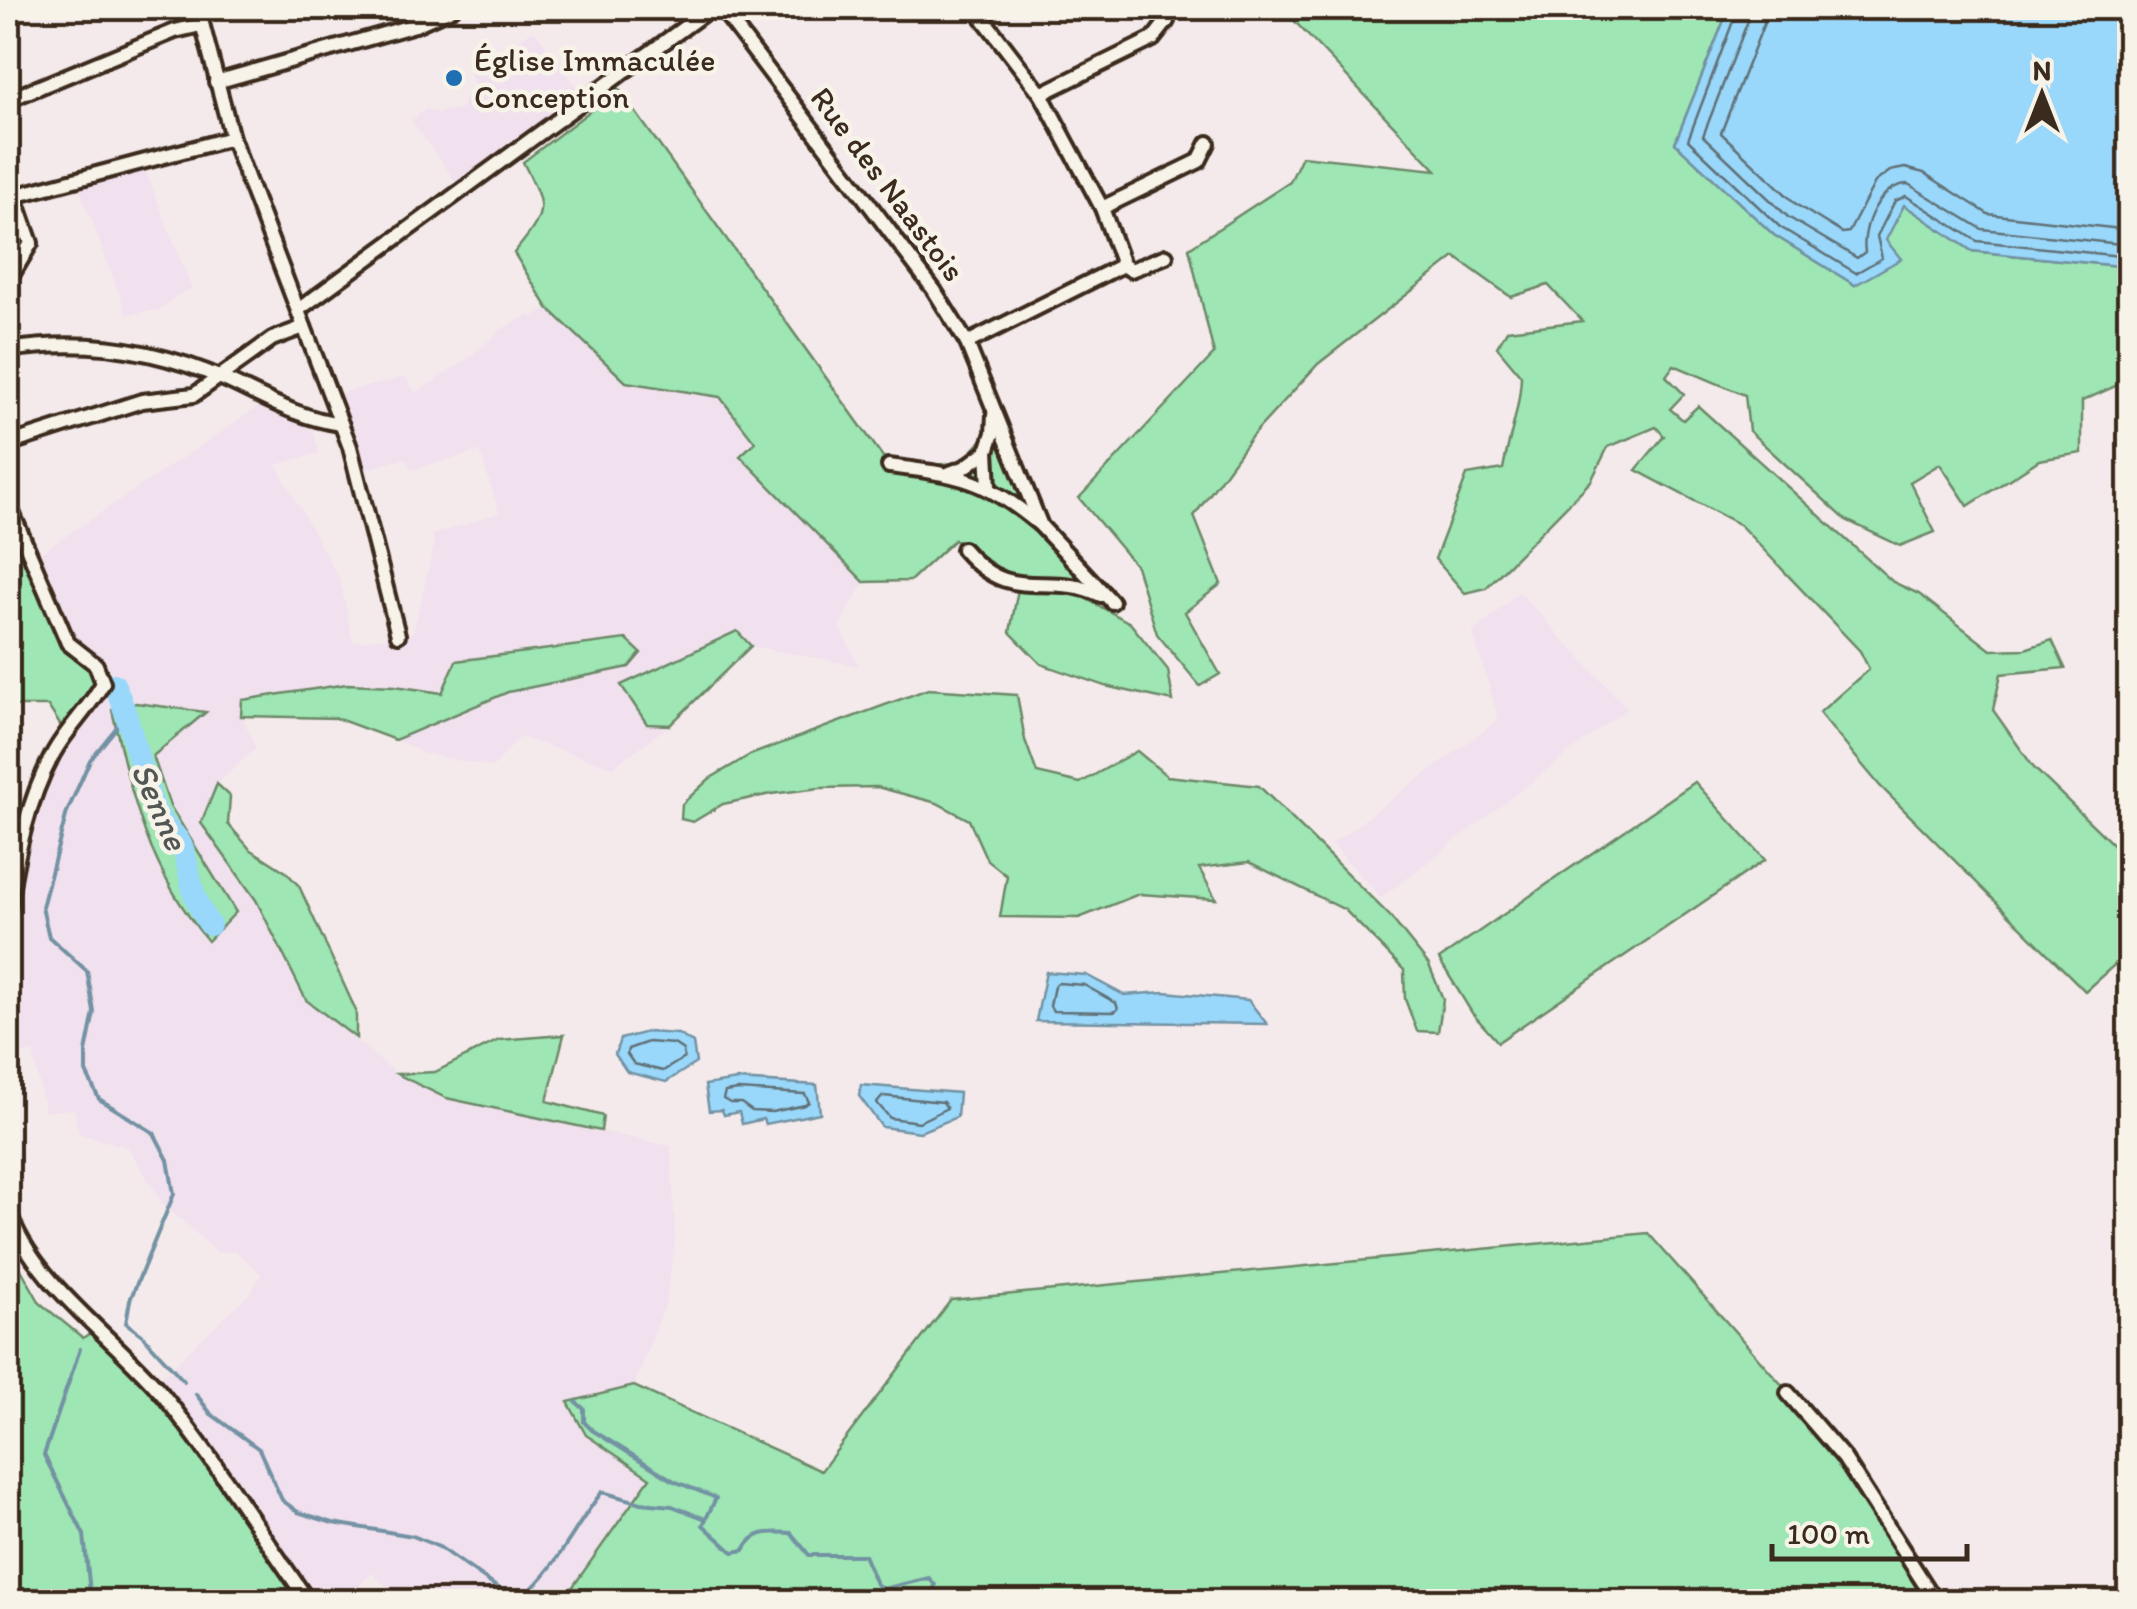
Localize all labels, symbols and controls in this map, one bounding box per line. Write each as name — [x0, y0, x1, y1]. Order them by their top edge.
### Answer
place label: Église Immaculée Conception — [474, 41, 716, 116]
north arrow — [1992, 45, 2092, 145]
text: N — [2033, 53, 2051, 87]
marker: Église Immaculée Conception — [443, 67, 465, 89]
street label: Rue des Naastois — [803, 79, 973, 289]
water label: Senne — [122, 756, 198, 858]
scale bar — [1772, 1499, 1967, 1561]
text: 100 m — [1787, 1515, 1870, 1552]

